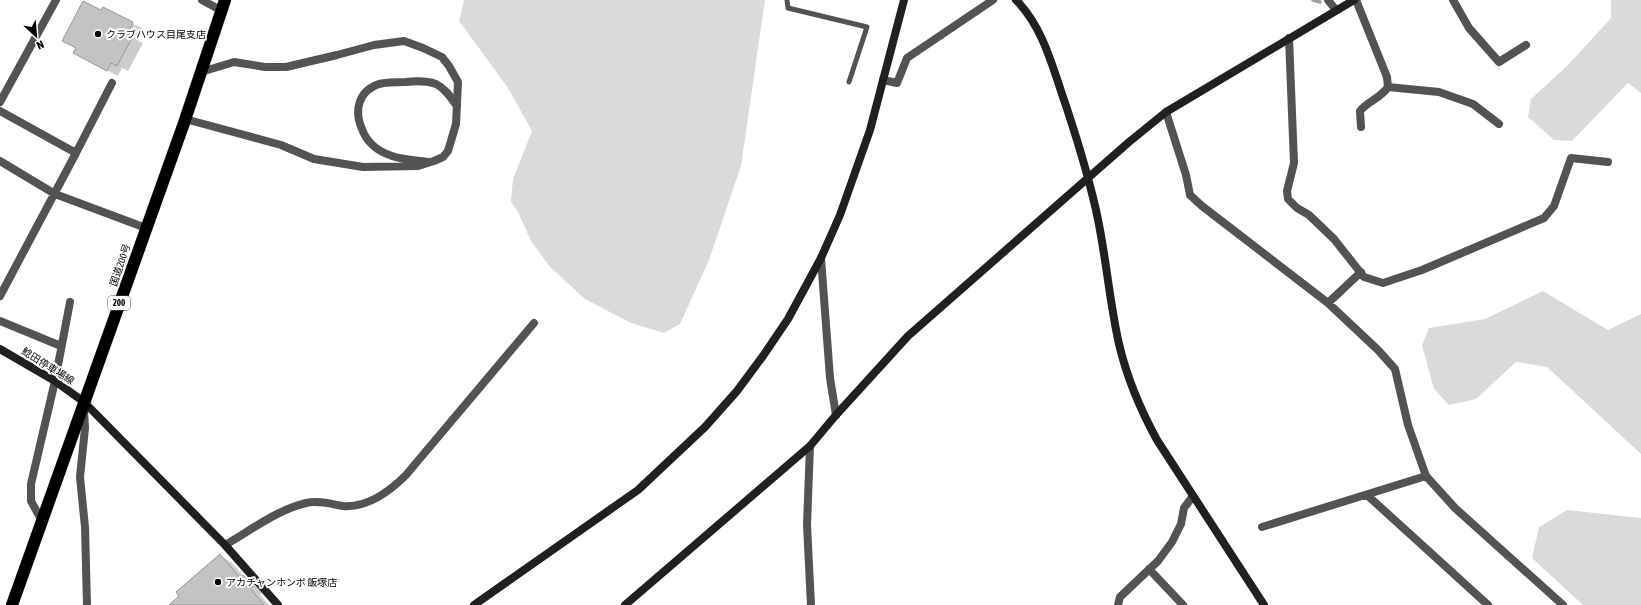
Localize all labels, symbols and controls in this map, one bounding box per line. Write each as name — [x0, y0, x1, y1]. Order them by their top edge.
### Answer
north arrow — [16, 16, 56, 56]
marker: クラブハウス目尾支店 — [93, 29, 103, 39]
place label: クラブハウス目尾支店 — [106, 29, 206, 40]
text: N — [35, 38, 46, 52]
street label: 国道200号 — [108, 242, 132, 288]
road number: 200 — [108, 296, 130, 310]
street label: 鯰田停車場線 — [20, 345, 76, 387]
marker: アカチャンホンポ 飯塚店 — [213, 577, 223, 587]
place label: アカチャンホンポ 飯塚店 — [226, 577, 337, 588]

